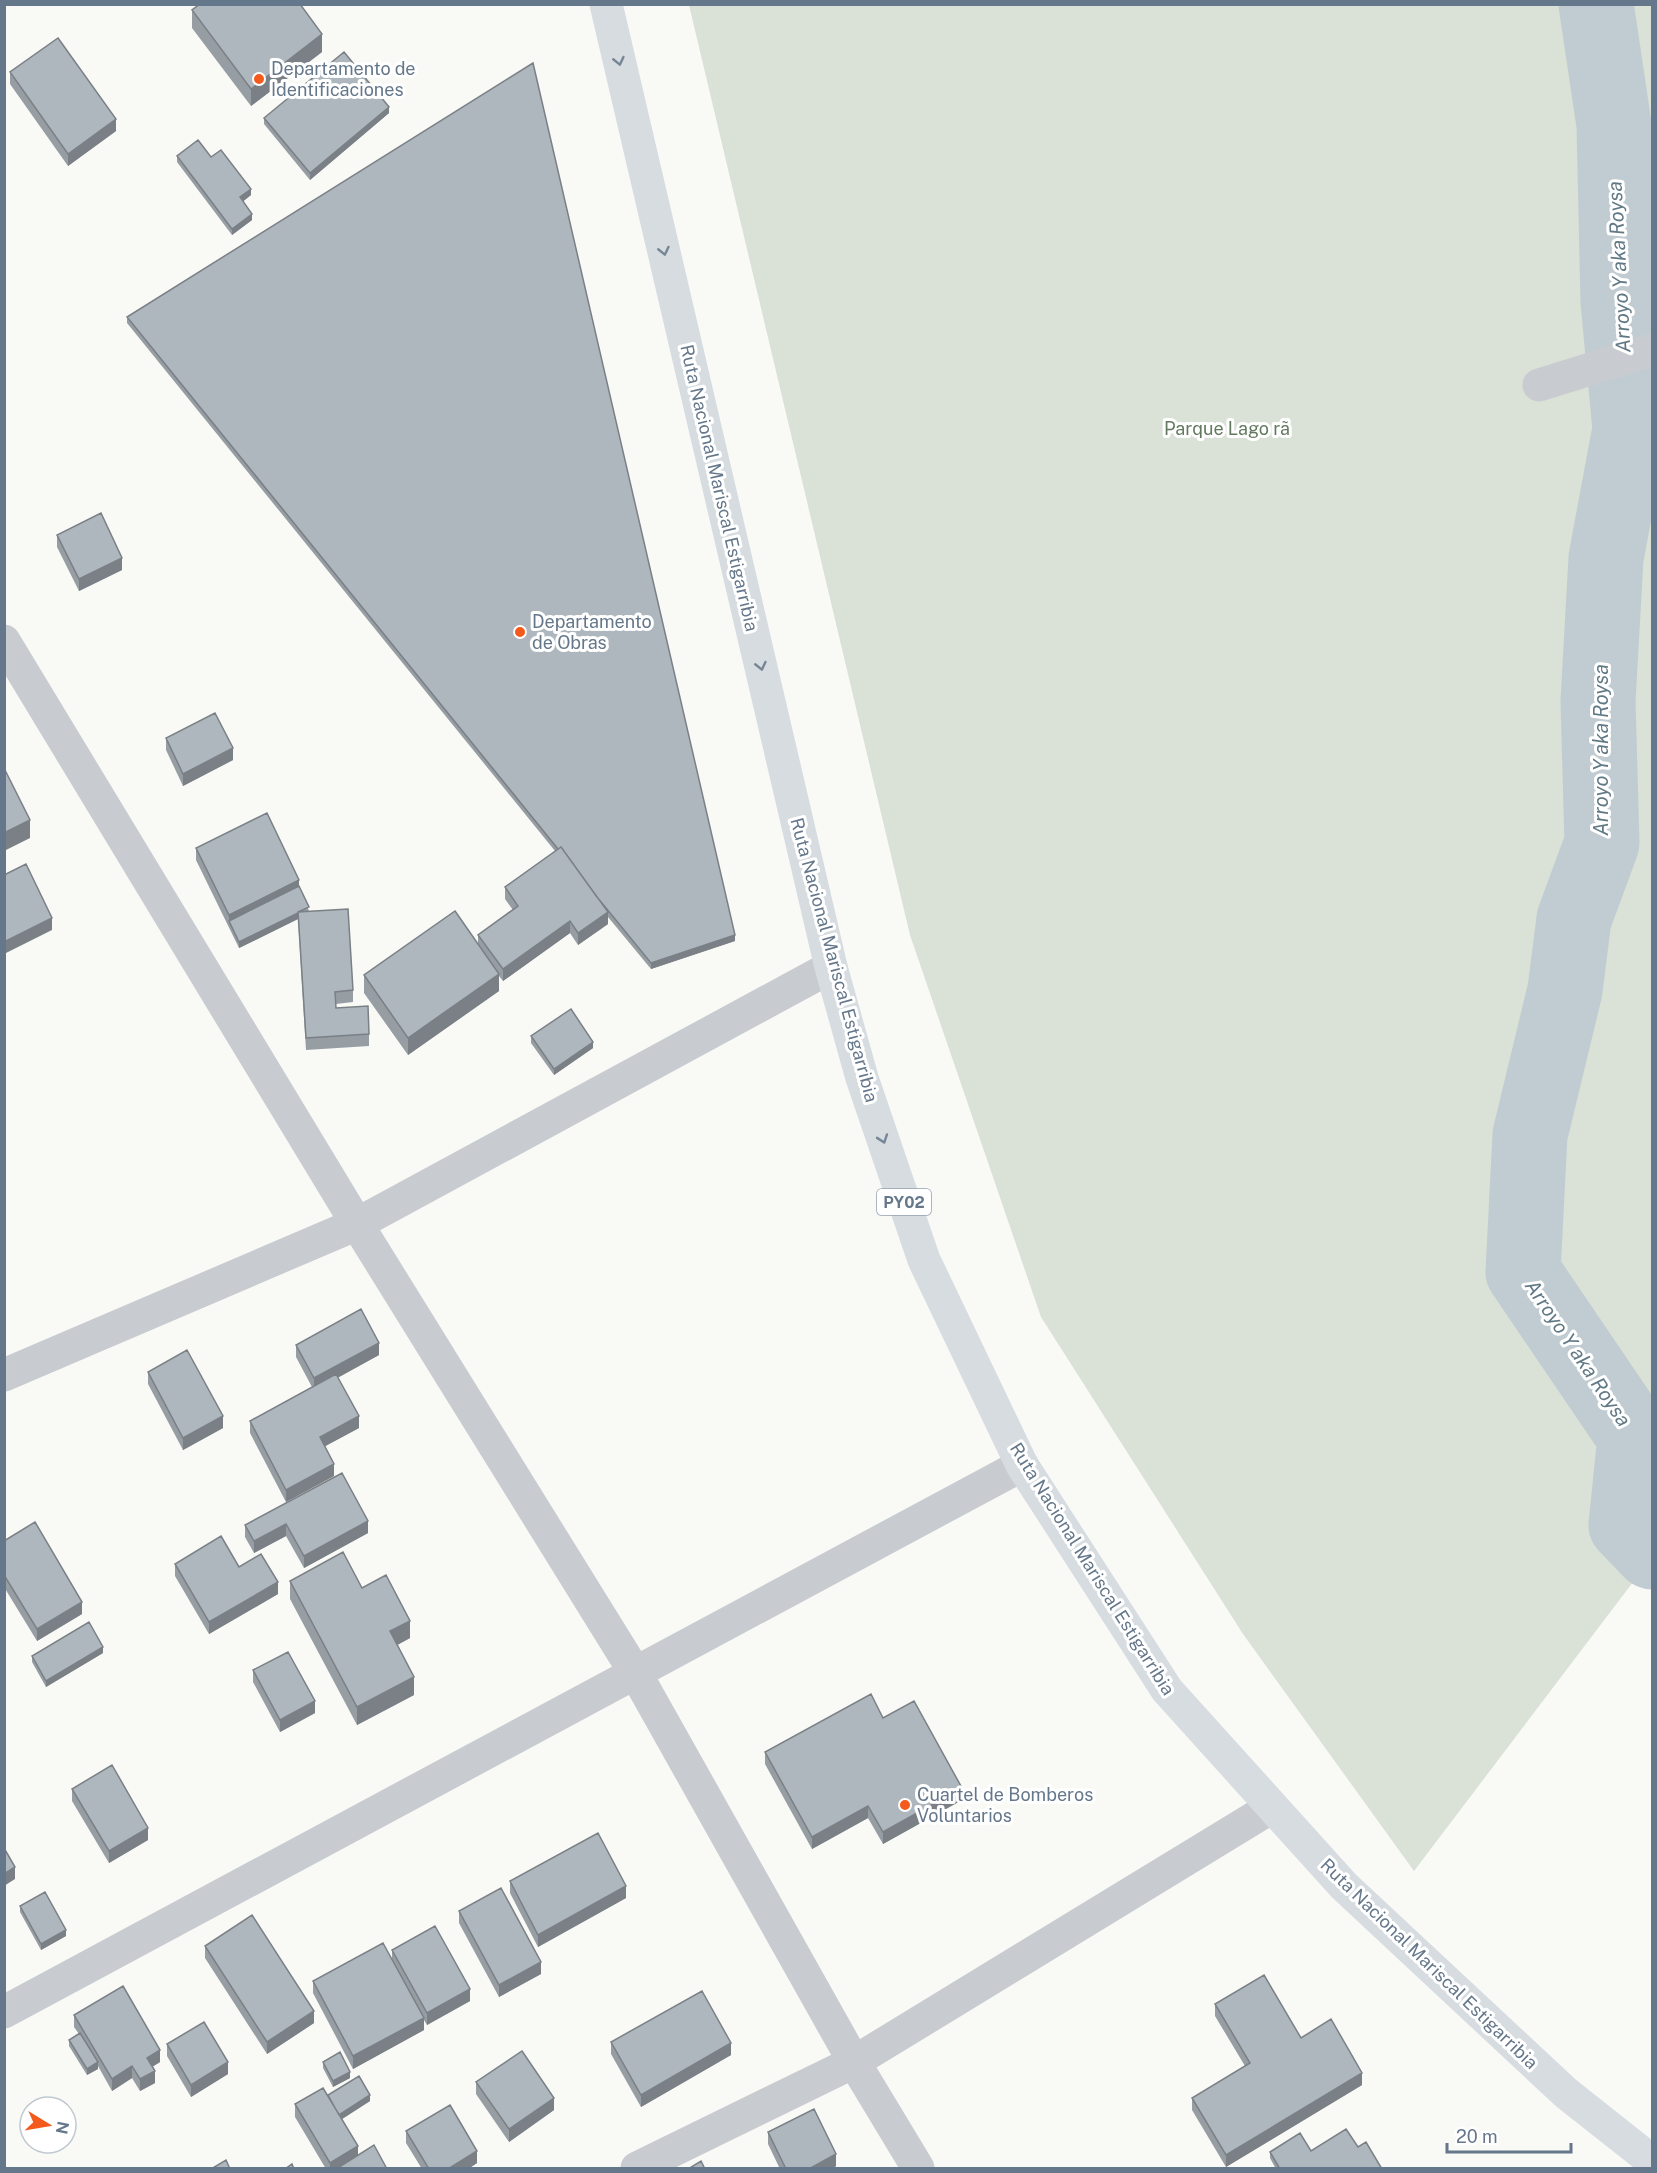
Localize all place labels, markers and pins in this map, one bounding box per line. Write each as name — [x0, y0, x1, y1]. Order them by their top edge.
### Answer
place label: Departamento de Identificaciones — [271, 58, 416, 100]
marker: Departamento de Identificaciones — [252, 72, 266, 86]
place label: Departamento de Obras — [532, 611, 652, 653]
marker: Departamento de Obras — [513, 625, 527, 639]
place label: Cuartel de Bomberos Voluntarios — [917, 1784, 1093, 1826]
marker: Cuartel de Bomberos Voluntarios — [898, 1798, 912, 1812]

